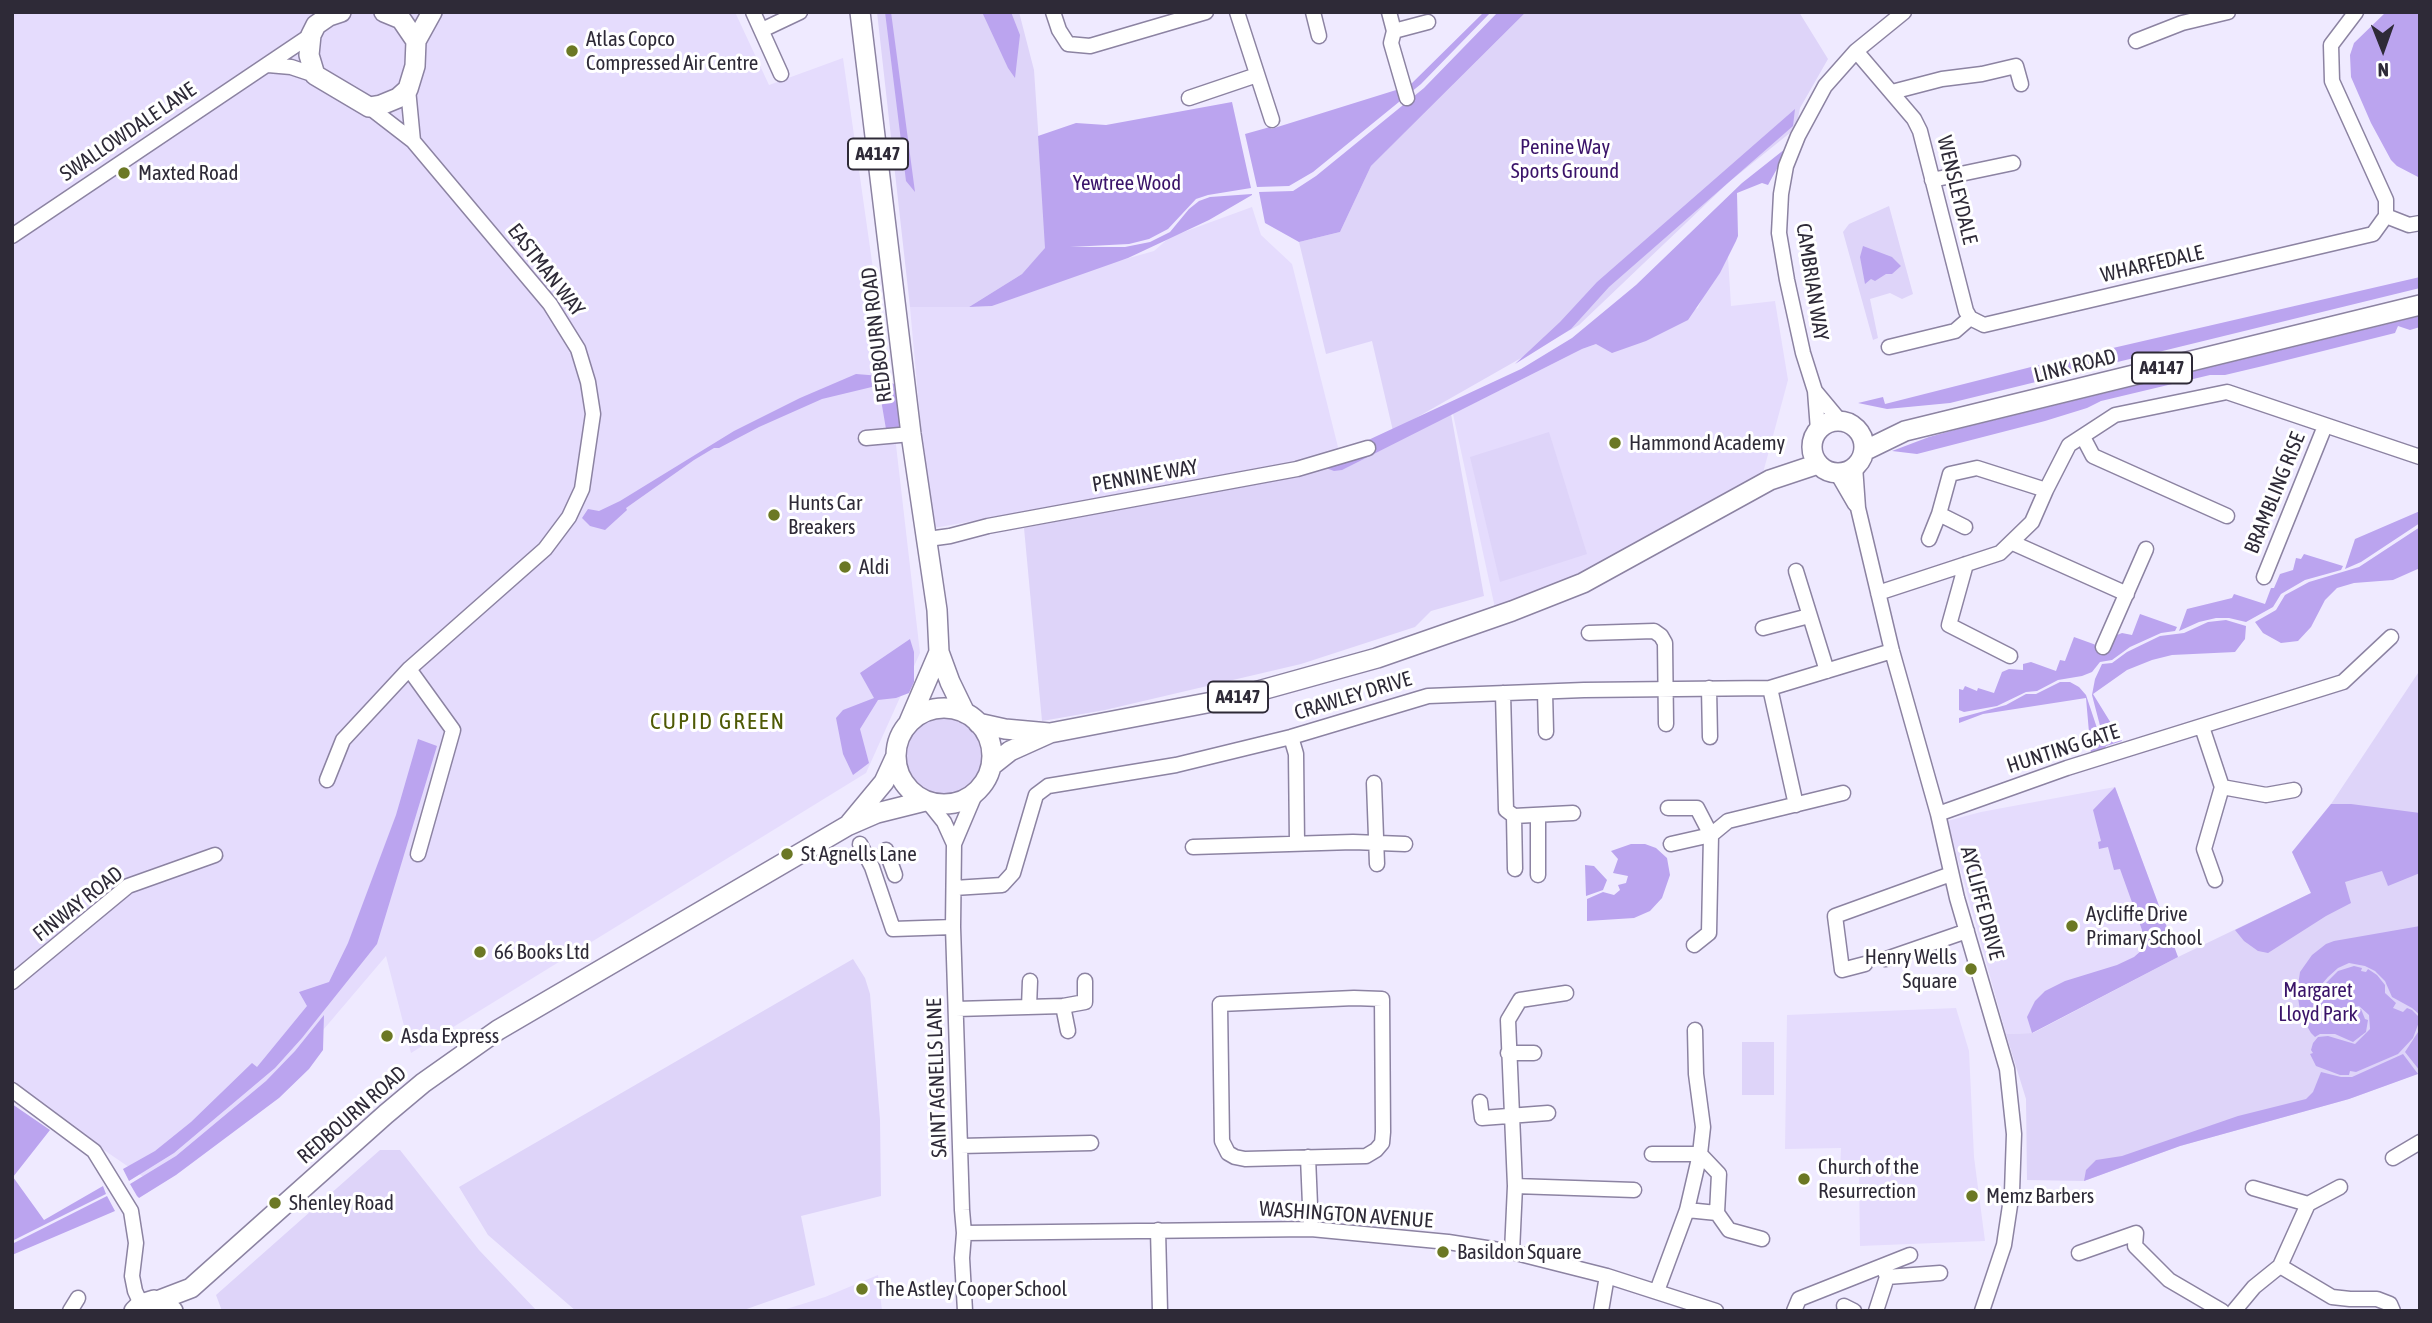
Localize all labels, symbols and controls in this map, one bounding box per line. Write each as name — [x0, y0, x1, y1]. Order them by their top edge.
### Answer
north arrow — [2348, 14, 2418, 84]
place label: Atlas Copco Compressed Air Centre — [586, 26, 758, 76]
marker: Atlas Copco Compressed Air Centre — [564, 43, 580, 59]
text: N — [2378, 59, 2389, 81]
street label: SWALLOWDALE LANE — [55, 77, 201, 187]
street label: WENSLEYDALE — [1931, 133, 1983, 247]
park label: Penine Way Sports Ground — [1511, 134, 1619, 184]
road number: A4147 — [848, 138, 908, 170]
place label: Maxted Road — [138, 160, 239, 186]
marker: Maxted Road — [116, 165, 132, 181]
park label: Yewtree Wood — [1073, 170, 1181, 196]
street label: EASTMAN WAY — [502, 219, 590, 321]
street label: CAMBRIAN WAY — [1790, 221, 1834, 343]
street label: WHARFEDALE — [2098, 240, 2206, 288]
street label: REDBOURN ROAD — [856, 266, 898, 404]
street label: LINK ROAD — [2031, 344, 2119, 388]
road number: A4147 — [2132, 352, 2192, 384]
street label: BRAMBLING RISE — [2239, 429, 2311, 557]
place label: Hammond Academy — [1629, 430, 1785, 456]
marker: Hammond Academy — [1607, 435, 1623, 451]
street label: PENNINE WAY — [1090, 454, 1200, 498]
place label: Hunts Car Breakers — [788, 490, 862, 540]
marker: Hunts Car Breakers — [766, 507, 782, 523]
place label: Aldi — [859, 554, 889, 580]
marker: Aldi — [837, 559, 853, 575]
street label: CRAWLEY DRIVE — [1291, 666, 1415, 726]
road number: A4147 — [1208, 682, 1268, 712]
district label: CUPID GREEN — [651, 708, 785, 736]
street label: HUNTING GATE — [2004, 719, 2122, 779]
place label: St Agnells Lane — [801, 841, 917, 867]
street label: AYCLIFFE DRIVE — [1955, 843, 2009, 963]
marker: St Agnells Lane — [779, 846, 795, 862]
street label: FINWAY ROAD — [28, 861, 128, 947]
place label: Aycliffe Drive Primary School — [2086, 901, 2202, 951]
marker: Aycliffe Drive Primary School — [2064, 918, 2080, 934]
place label: 66 Books Ltd — [494, 939, 590, 965]
marker: 66 Books Ltd — [472, 944, 488, 960]
place label: Henry Wells Square — [1865, 944, 1957, 994]
marker: Henry Wells Square — [1963, 961, 1979, 977]
park label: Margaret Lloyd Park — [2278, 977, 2358, 1027]
street label: SAINT AGNELLS LANE — [922, 998, 952, 1158]
place label: Asda Express — [401, 1023, 499, 1049]
marker: Asda Express — [379, 1028, 395, 1044]
street label: REDBOURN ROAD — [292, 1061, 412, 1169]
place label: Church of the Resurrection — [1818, 1154, 1919, 1204]
marker: Church of the Resurrection — [1796, 1171, 1812, 1187]
place label: Memz Barbers — [1986, 1183, 2094, 1209]
marker: Memz Barbers — [1964, 1188, 1980, 1204]
place label: Shenley Road — [289, 1190, 394, 1216]
marker: Shenley Road — [267, 1195, 283, 1211]
street label: WASHINGTON AVENUE — [1258, 1196, 1434, 1234]
place label: Basildon Square — [1457, 1239, 1582, 1265]
marker: Basildon Square — [1435, 1244, 1451, 1260]
place label: The Astley Cooper School — [876, 1276, 1067, 1302]
marker: The Astley Cooper School — [854, 1281, 870, 1297]

